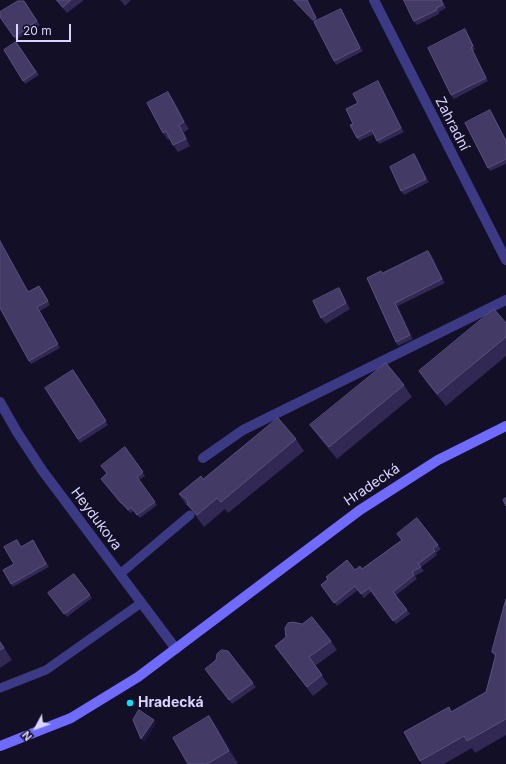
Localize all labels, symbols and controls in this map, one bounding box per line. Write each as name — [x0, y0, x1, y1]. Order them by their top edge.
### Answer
scale bar — [18, 16, 73, 42]
text: 20 m — [23, 23, 52, 38]
street label: Zahradní — [431, 94, 473, 154]
street label: Hradecká — [341, 460, 403, 510]
street label: Heydukova — [67, 484, 125, 554]
place label: Hradecká — [138, 695, 204, 711]
marker: Hradecká — [125, 698, 135, 708]
north arrow — [16, 708, 56, 748]
text: N — [19, 728, 35, 744]

